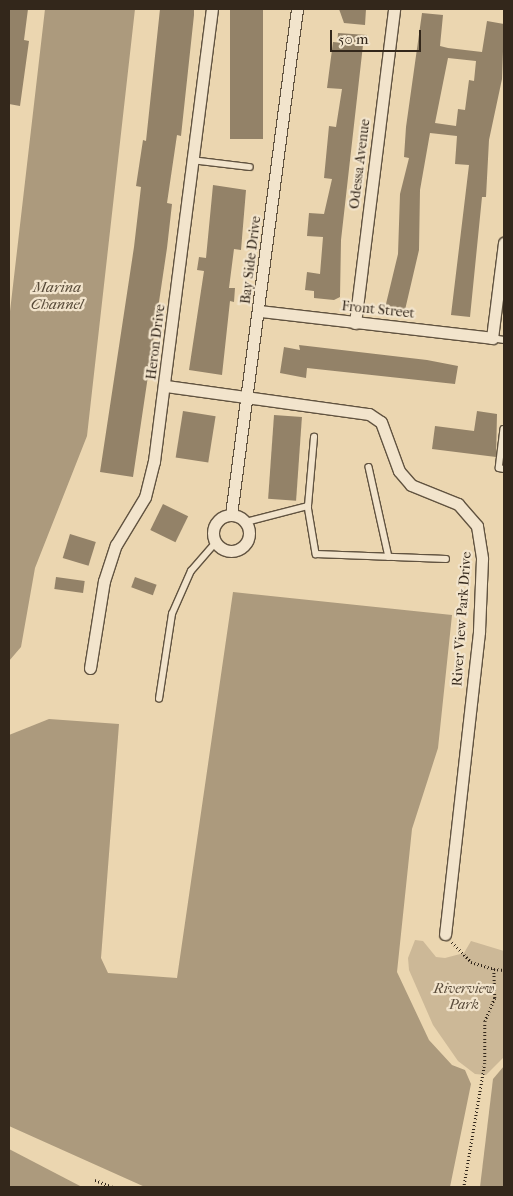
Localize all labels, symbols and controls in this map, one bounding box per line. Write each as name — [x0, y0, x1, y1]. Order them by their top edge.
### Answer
scale bar — [333, 20, 424, 52]
text: 50 m — [338, 30, 368, 48]
street label: Odessa Avenue — [346, 118, 374, 210]
street label: Bay Side Drive — [237, 215, 265, 305]
water label: Marina Channel — [31, 278, 83, 313]
street label: Front Street — [341, 298, 415, 322]
street label: Heron Drive — [143, 303, 169, 381]
street label: River View Park Drive — [449, 551, 475, 687]
park label: Riverview Park — [434, 981, 494, 1014]

